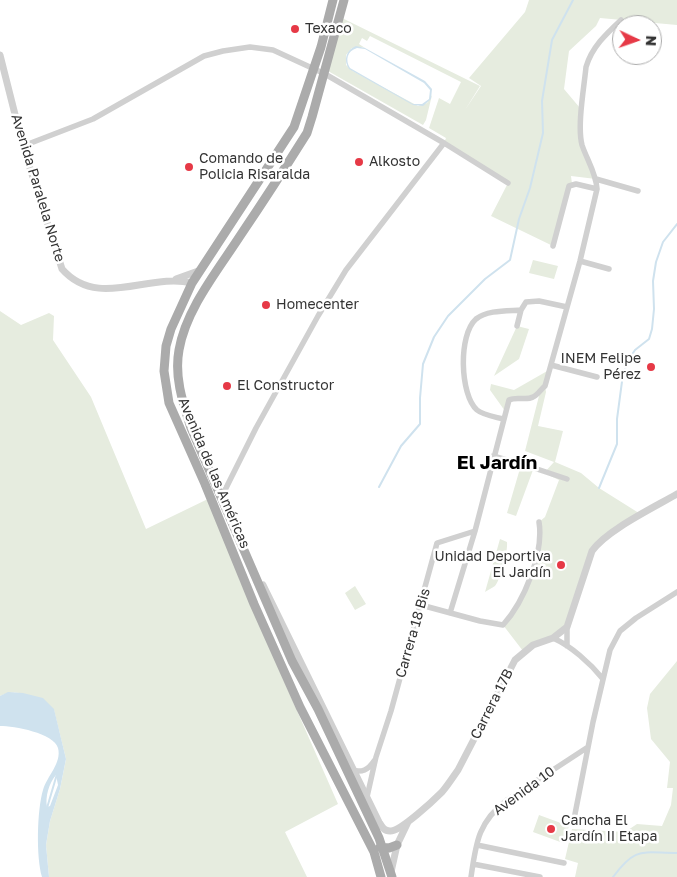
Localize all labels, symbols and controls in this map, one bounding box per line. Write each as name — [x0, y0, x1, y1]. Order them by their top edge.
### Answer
north arrow — [612, 15, 662, 65]
place label: Texaco — [305, 21, 352, 37]
marker: Texaco — [289, 23, 301, 35]
text: N — [643, 35, 660, 47]
street label: Avenida Paralela Norte — [8, 112, 68, 264]
place label: Comando de Policia Risaralda — [199, 151, 310, 184]
place label: Alkosto — [369, 154, 420, 170]
marker: Alkosto — [353, 156, 365, 168]
marker: Comando de Policia Risaralda — [183, 161, 195, 173]
place label: Homecenter — [276, 297, 359, 313]
marker: Homecenter — [260, 299, 272, 311]
place label: INEM Felipe Pérez — [561, 351, 641, 384]
marker: INEM Felipe Pérez — [645, 361, 657, 373]
place label: El Constructor — [237, 378, 334, 394]
marker: El Constructor — [221, 380, 233, 392]
street label: Avenida de las Américas — [175, 395, 253, 551]
district label: El Jardín — [457, 452, 537, 474]
place label: Unidad Deportiva El Jardín — [434, 549, 551, 582]
marker: Unidad Deportiva El Jardín — [555, 559, 567, 571]
street label: Carrera 18 Bis — [392, 586, 434, 680]
street label: Carrera 17B — [467, 666, 517, 742]
street label: Avenida 10 — [490, 763, 558, 819]
place label: Cancha El Jardín II Etapa — [561, 813, 657, 846]
marker: Cancha El Jardín II Etapa — [545, 823, 557, 835]

